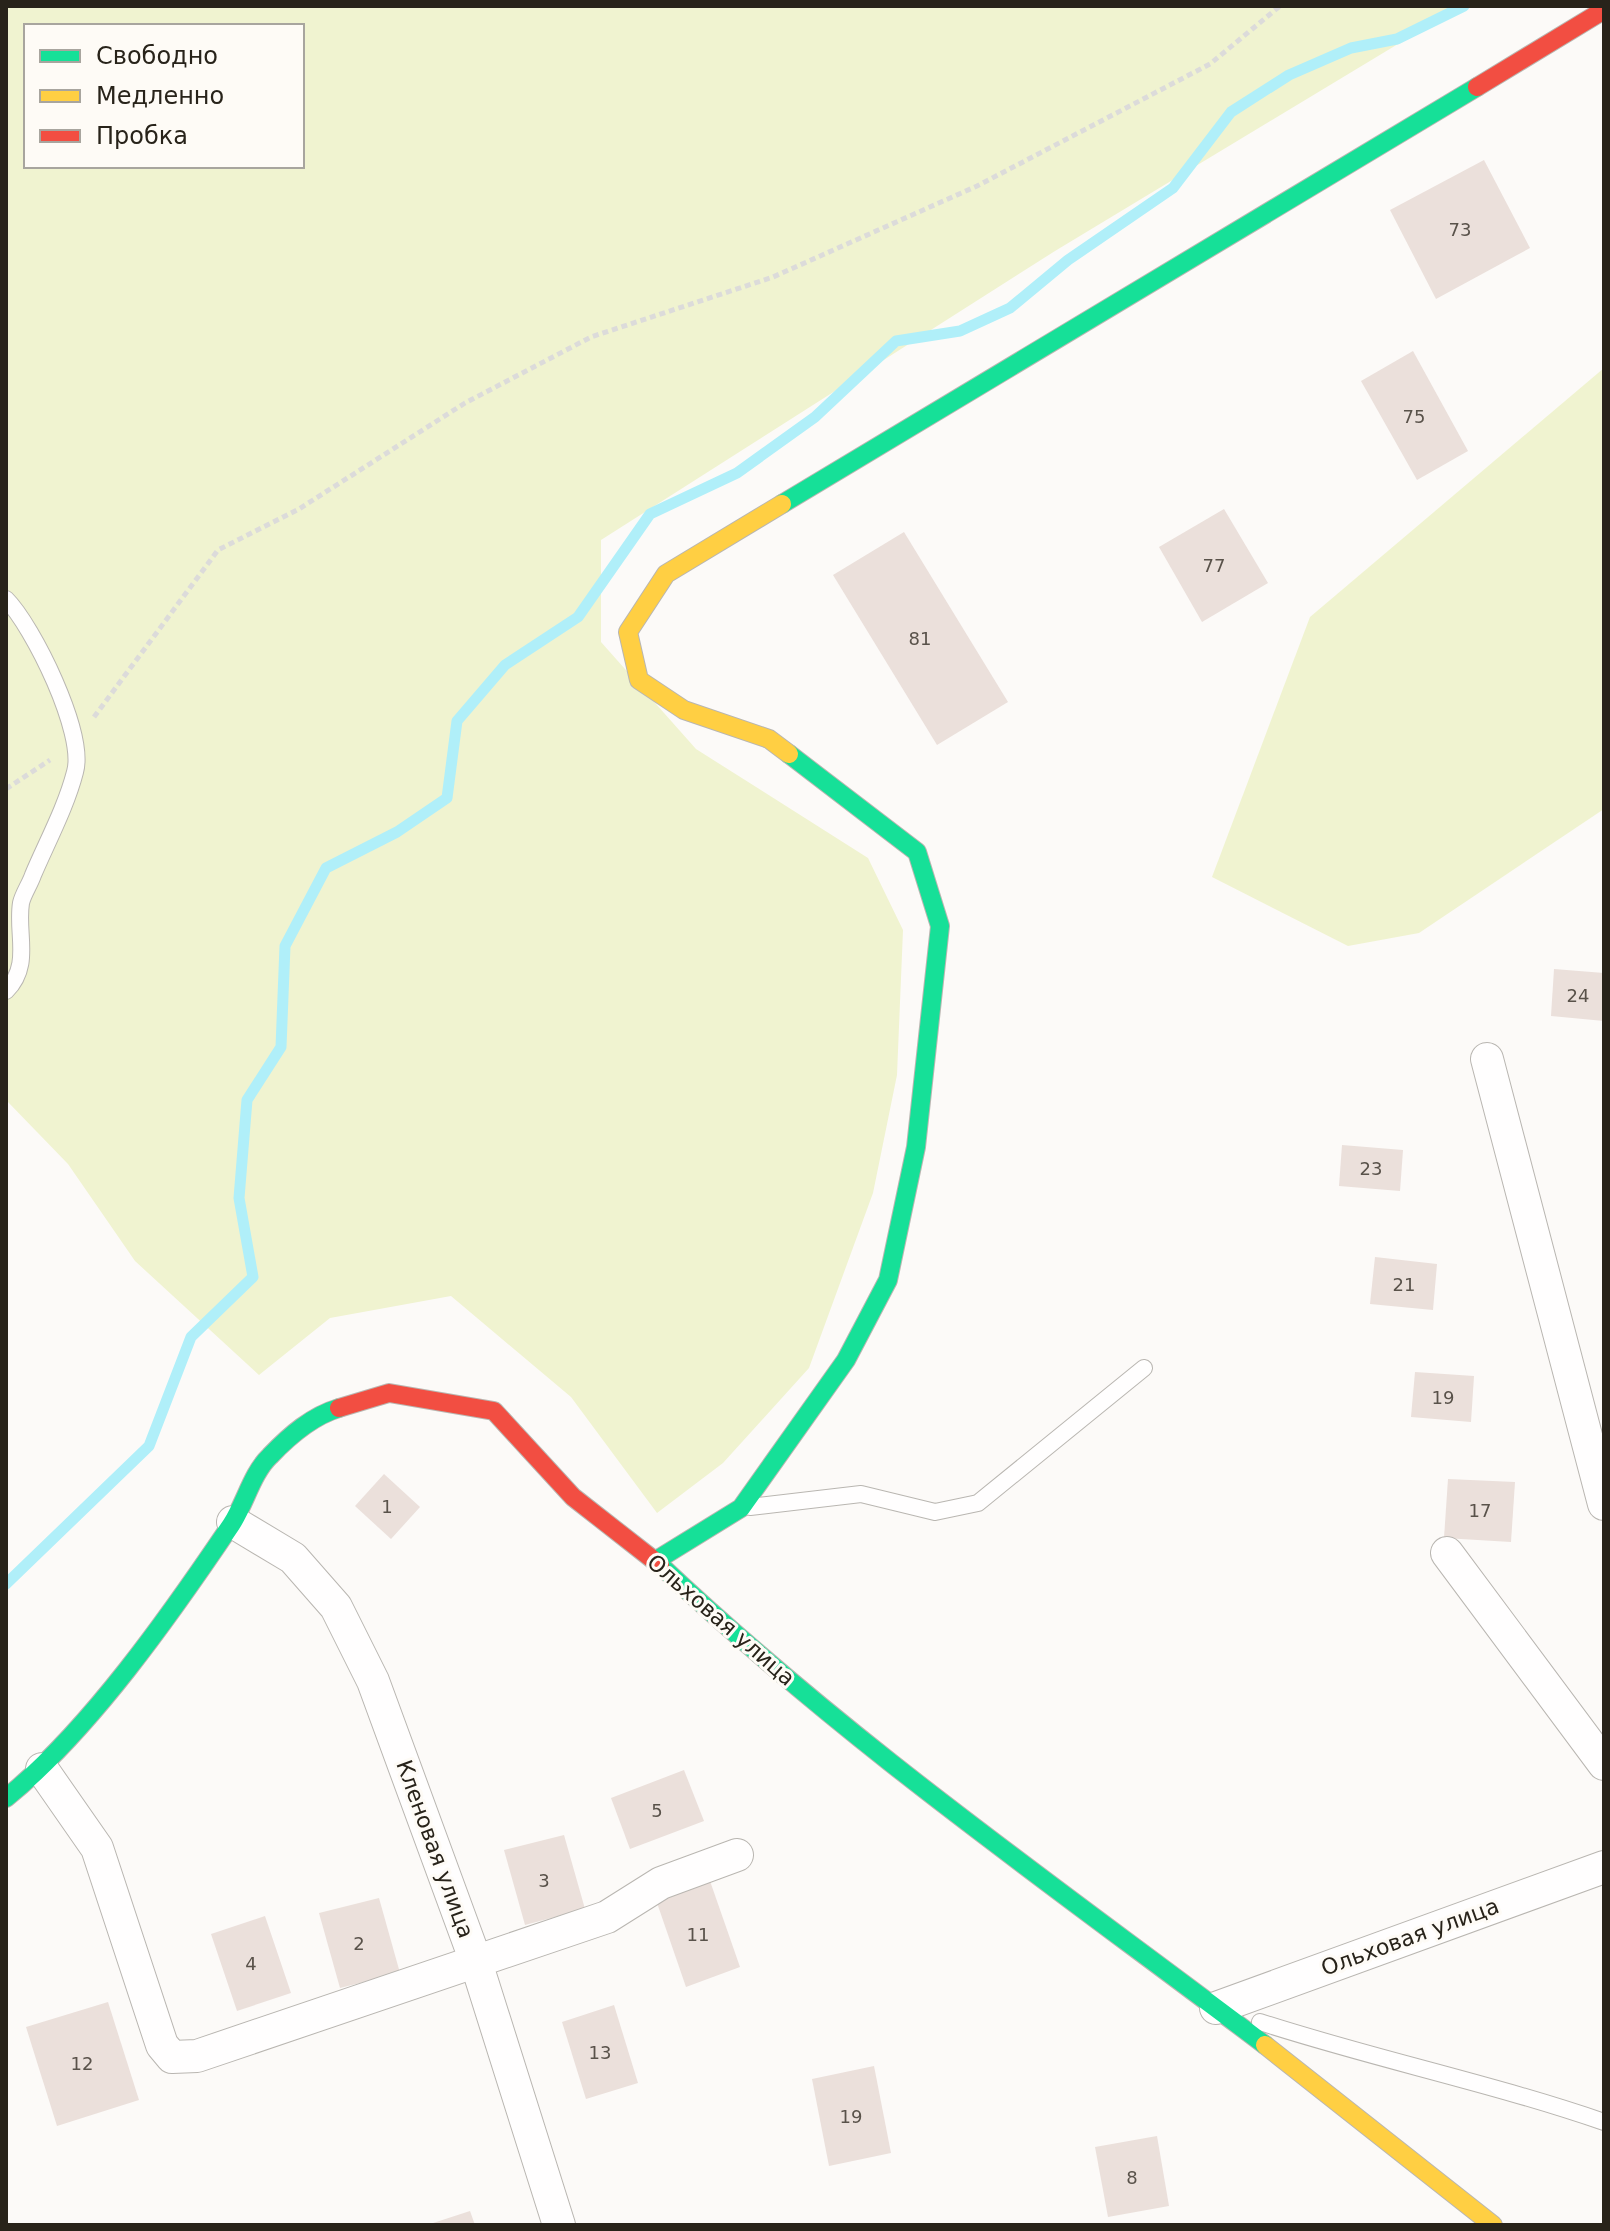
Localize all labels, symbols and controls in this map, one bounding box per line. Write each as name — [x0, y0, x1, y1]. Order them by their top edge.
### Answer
legend — [24, 24, 304, 168]
text: Свободно — [96, 42, 218, 70]
text: Медленно — [96, 82, 224, 110]
text: Пробка — [96, 122, 188, 150]
house number: 73 — [1449, 219, 1471, 240]
house number: 75 — [1403, 406, 1425, 427]
house number: 77 — [1203, 555, 1225, 576]
house number: 81 — [909, 628, 931, 649]
house number: 24 — [1567, 985, 1589, 1006]
house number: 23 — [1360, 1158, 1382, 1179]
house number: 21 — [1393, 1274, 1415, 1295]
house number: 19 — [1432, 1387, 1454, 1408]
house number: 1 — [381, 1496, 393, 1517]
house number: 17 — [1469, 1500, 1491, 1521]
street label: Ольховая улица — [642, 1549, 800, 1691]
street label: Кленовая улица — [391, 1757, 479, 1941]
house number: 5 — [651, 1800, 663, 1821]
house number: 3 — [538, 1870, 550, 1891]
street label: Ольховая улица — [1318, 1893, 1502, 1981]
house number: 11 — [687, 1924, 709, 1945]
house number: 2 — [353, 1933, 365, 1954]
house number: 4 — [245, 1953, 257, 1974]
house number: 13 — [589, 2042, 611, 2063]
house number: 12 — [71, 2053, 93, 2074]
house number: 19 — [840, 2106, 862, 2127]
house number: 8 — [1126, 2167, 1138, 2188]

